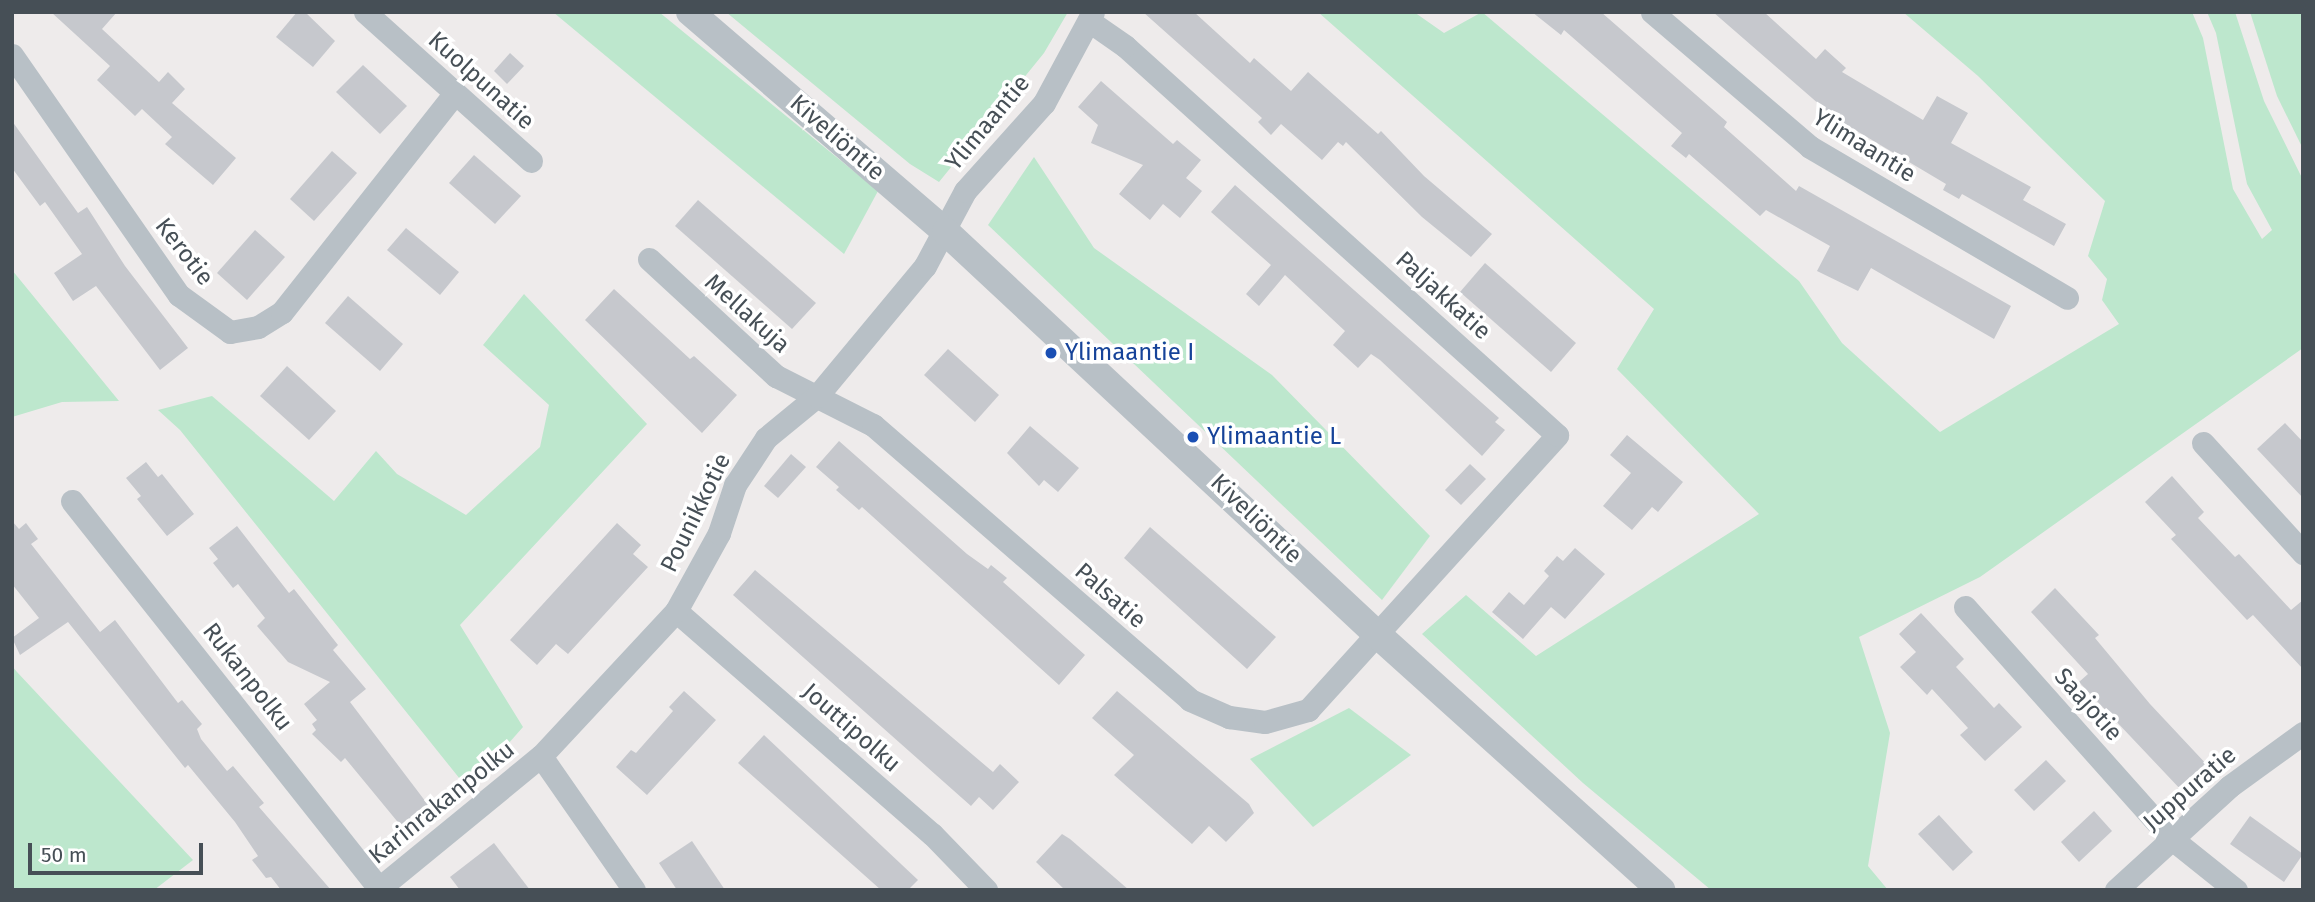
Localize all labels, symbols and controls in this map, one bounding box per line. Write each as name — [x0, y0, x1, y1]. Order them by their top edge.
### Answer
street label: Kuolpunatie — [422, 26, 540, 136]
street label: Ylimaantie — [940, 69, 1036, 177]
street label: Kiveliöntie — [784, 89, 890, 187]
street label: Ylimaantie — [1807, 103, 1921, 189]
street label: Kerotie — [149, 212, 219, 292]
street label: Paljakkatie — [1390, 246, 1496, 346]
street label: Mellakuja — [698, 268, 796, 360]
place label: Ylimaantie I — [1065, 339, 1194, 367]
marker: Ylimaantie I — [1043, 345, 1059, 361]
place label: Ylimaantie L — [1207, 423, 1341, 451]
marker: Ylimaantie L — [1185, 429, 1201, 445]
street label: Pounikkotie — [655, 449, 737, 577]
street label: Kiveliöntie — [1204, 468, 1308, 570]
street label: Palsatie — [1068, 557, 1152, 635]
street label: Rukanpolku — [196, 617, 298, 737]
street label: Saajotie — [2048, 663, 2128, 747]
street label: Jouttipolku — [796, 678, 906, 778]
street label: Karinrakanpolku — [363, 735, 521, 871]
street label: Juppuratie — [2138, 741, 2242, 837]
scale bar — [32, 828, 206, 872]
text: 50 m — [41, 842, 87, 868]

